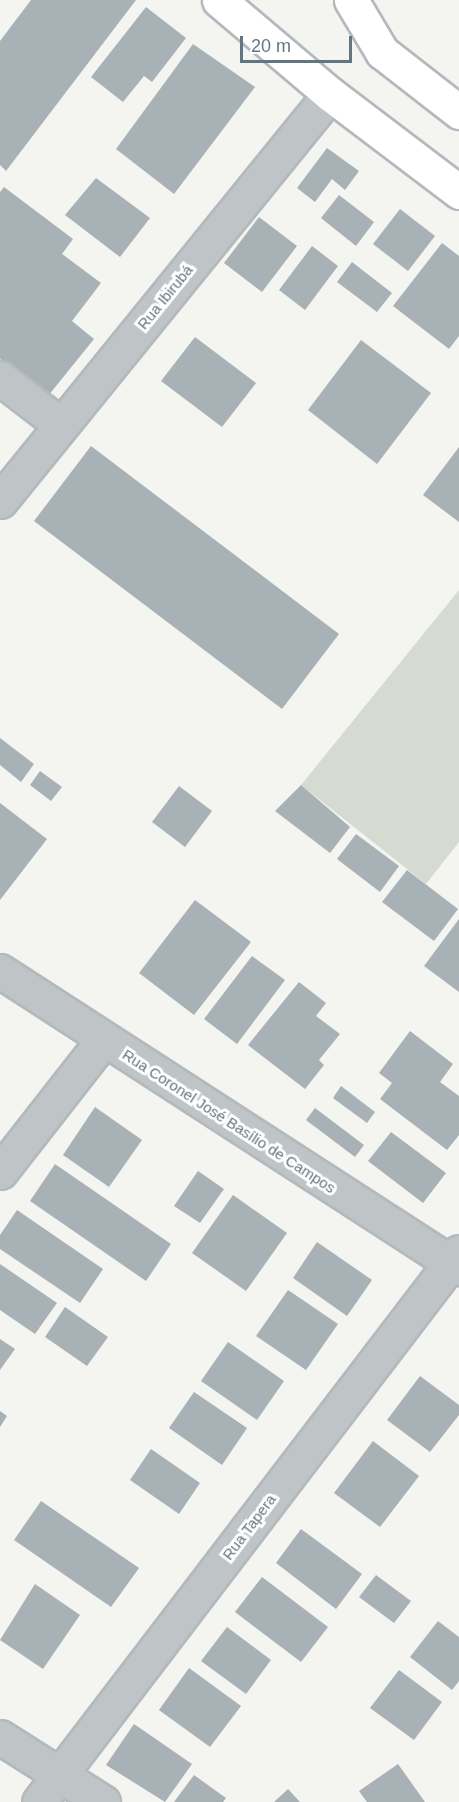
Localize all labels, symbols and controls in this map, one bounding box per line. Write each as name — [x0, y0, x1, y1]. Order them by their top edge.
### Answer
scale bar — [243, 24, 356, 62]
text: 20 m — [251, 36, 291, 56]
street label: Rua Ibirubá — [134, 261, 196, 333]
street label: Rua Coronel José Basílio de Campos — [119, 1045, 339, 1197]
street label: Rua Tapera — [218, 1491, 280, 1563]

